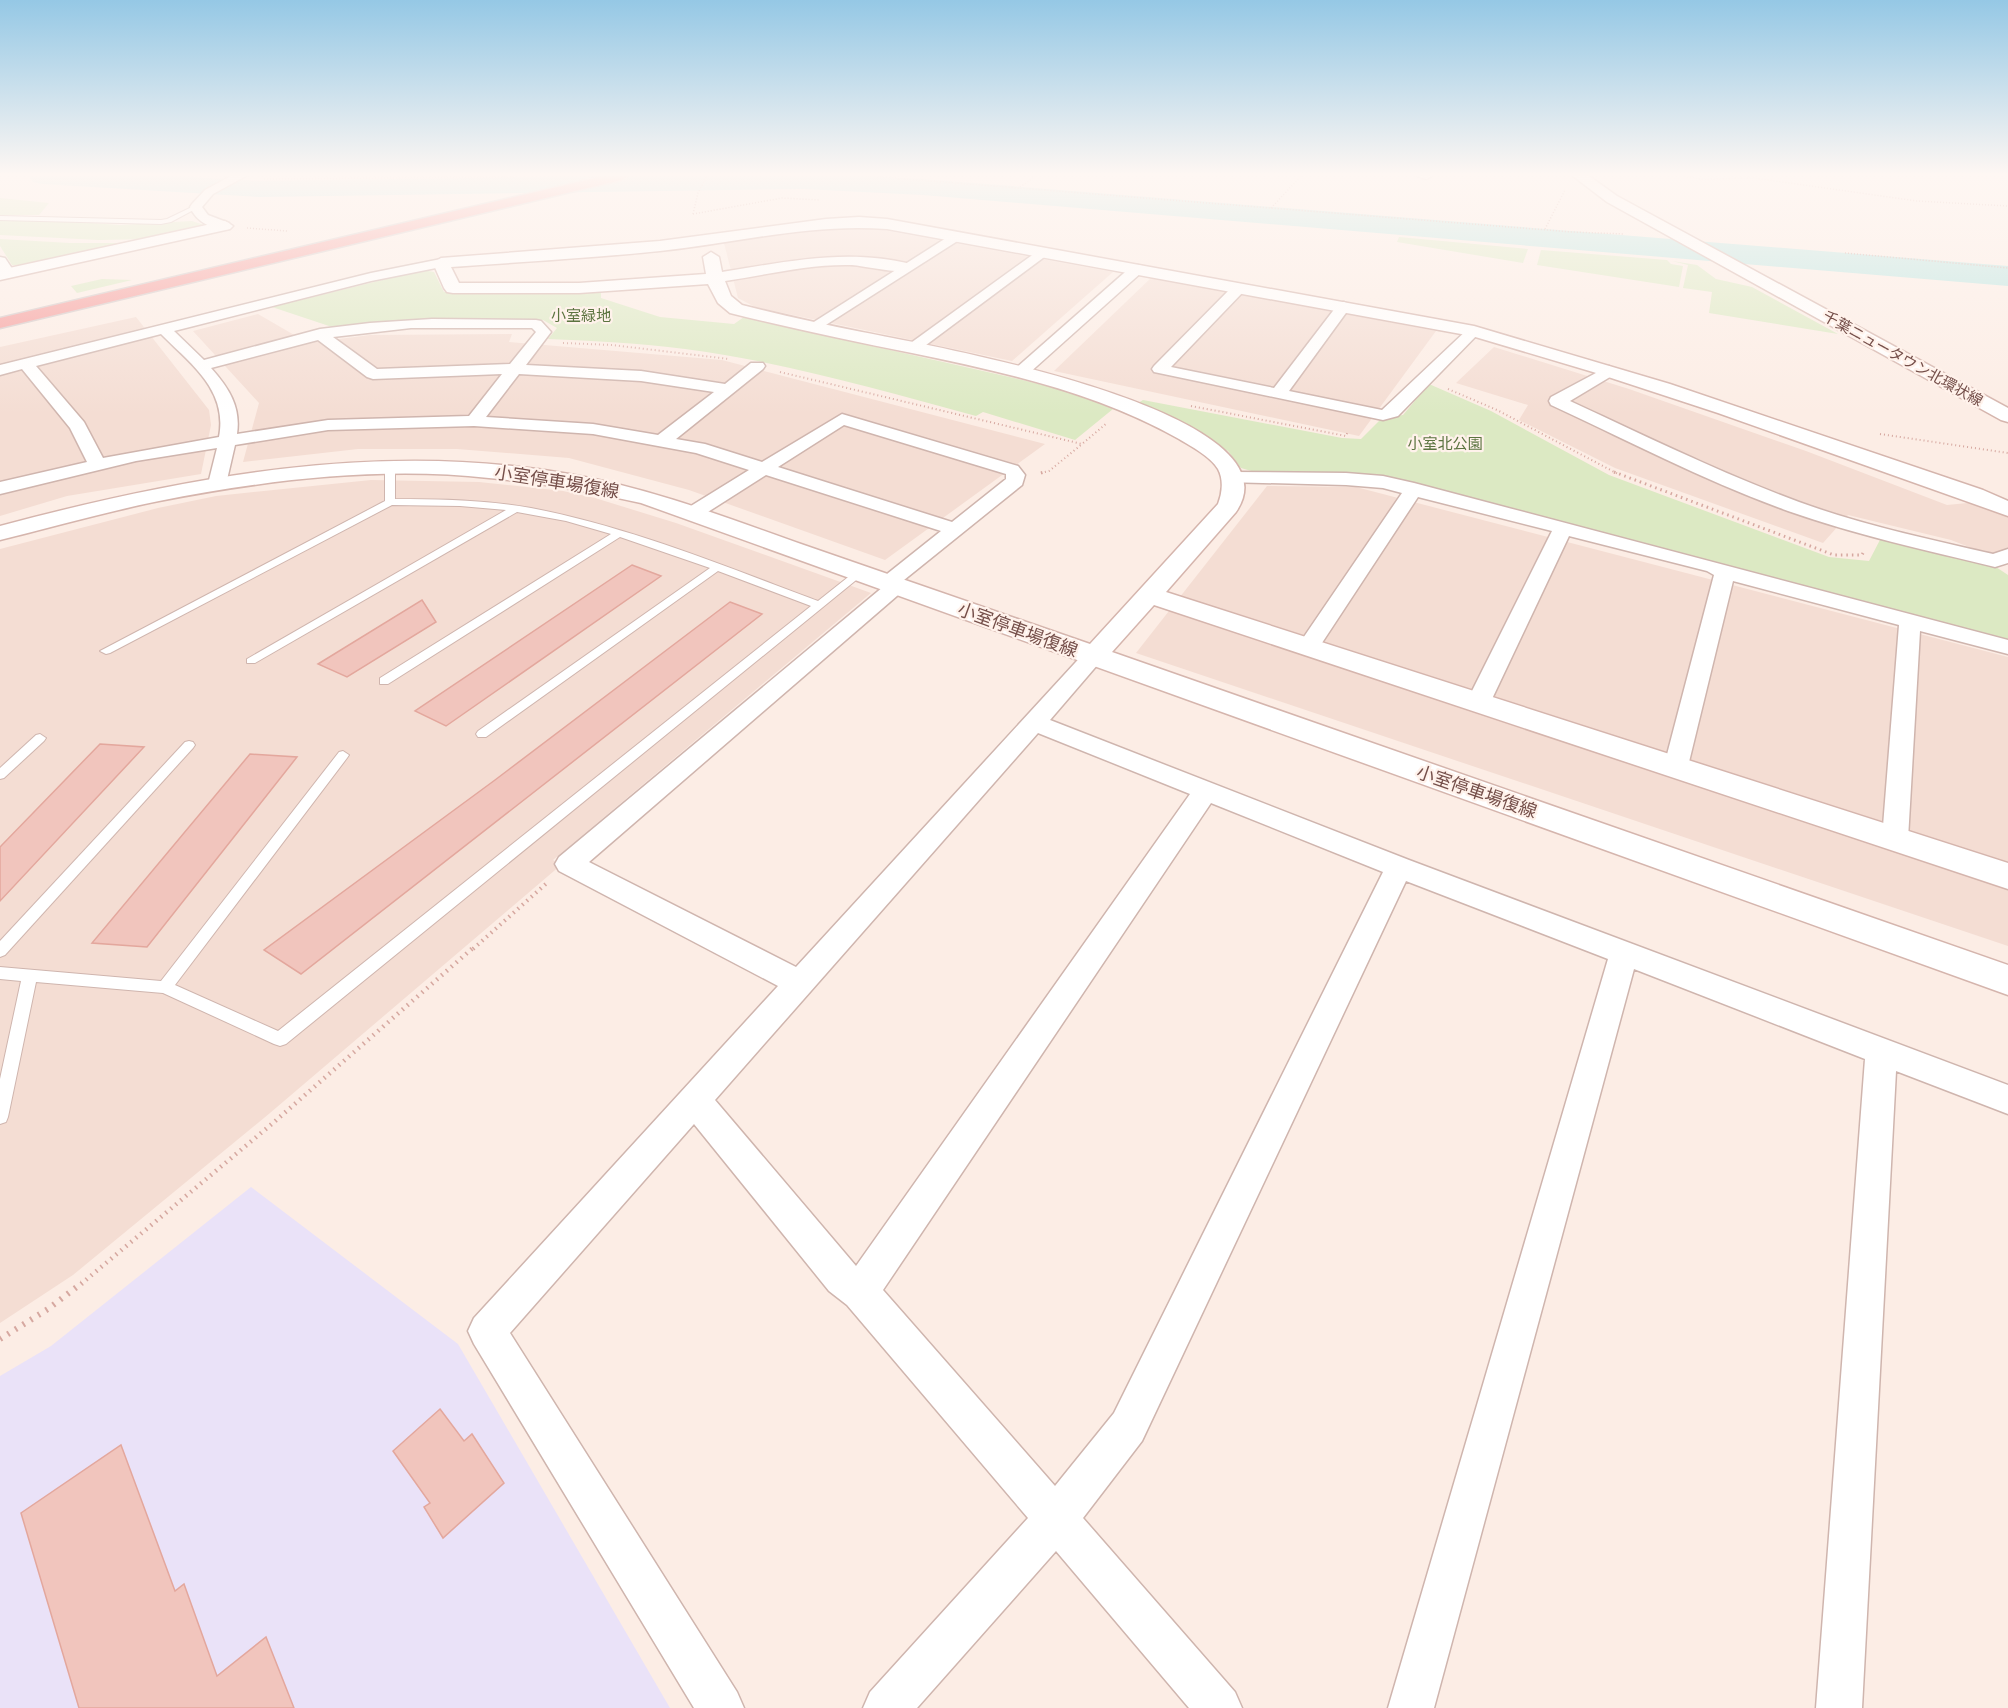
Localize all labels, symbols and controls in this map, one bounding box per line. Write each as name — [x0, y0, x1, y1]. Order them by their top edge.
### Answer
park label: 小室緑地 — [551, 307, 611, 324]
street label: 千葉ニュータウン北環状線 — [1820, 307, 1986, 409]
park label: 小室北公園 — [1407, 435, 1483, 452]
street label: 小室停車場復線 — [493, 461, 621, 501]
street label: 小室停車場復線 — [955, 598, 1081, 660]
street label: 小室停車場復線 — [1414, 761, 1540, 821]

